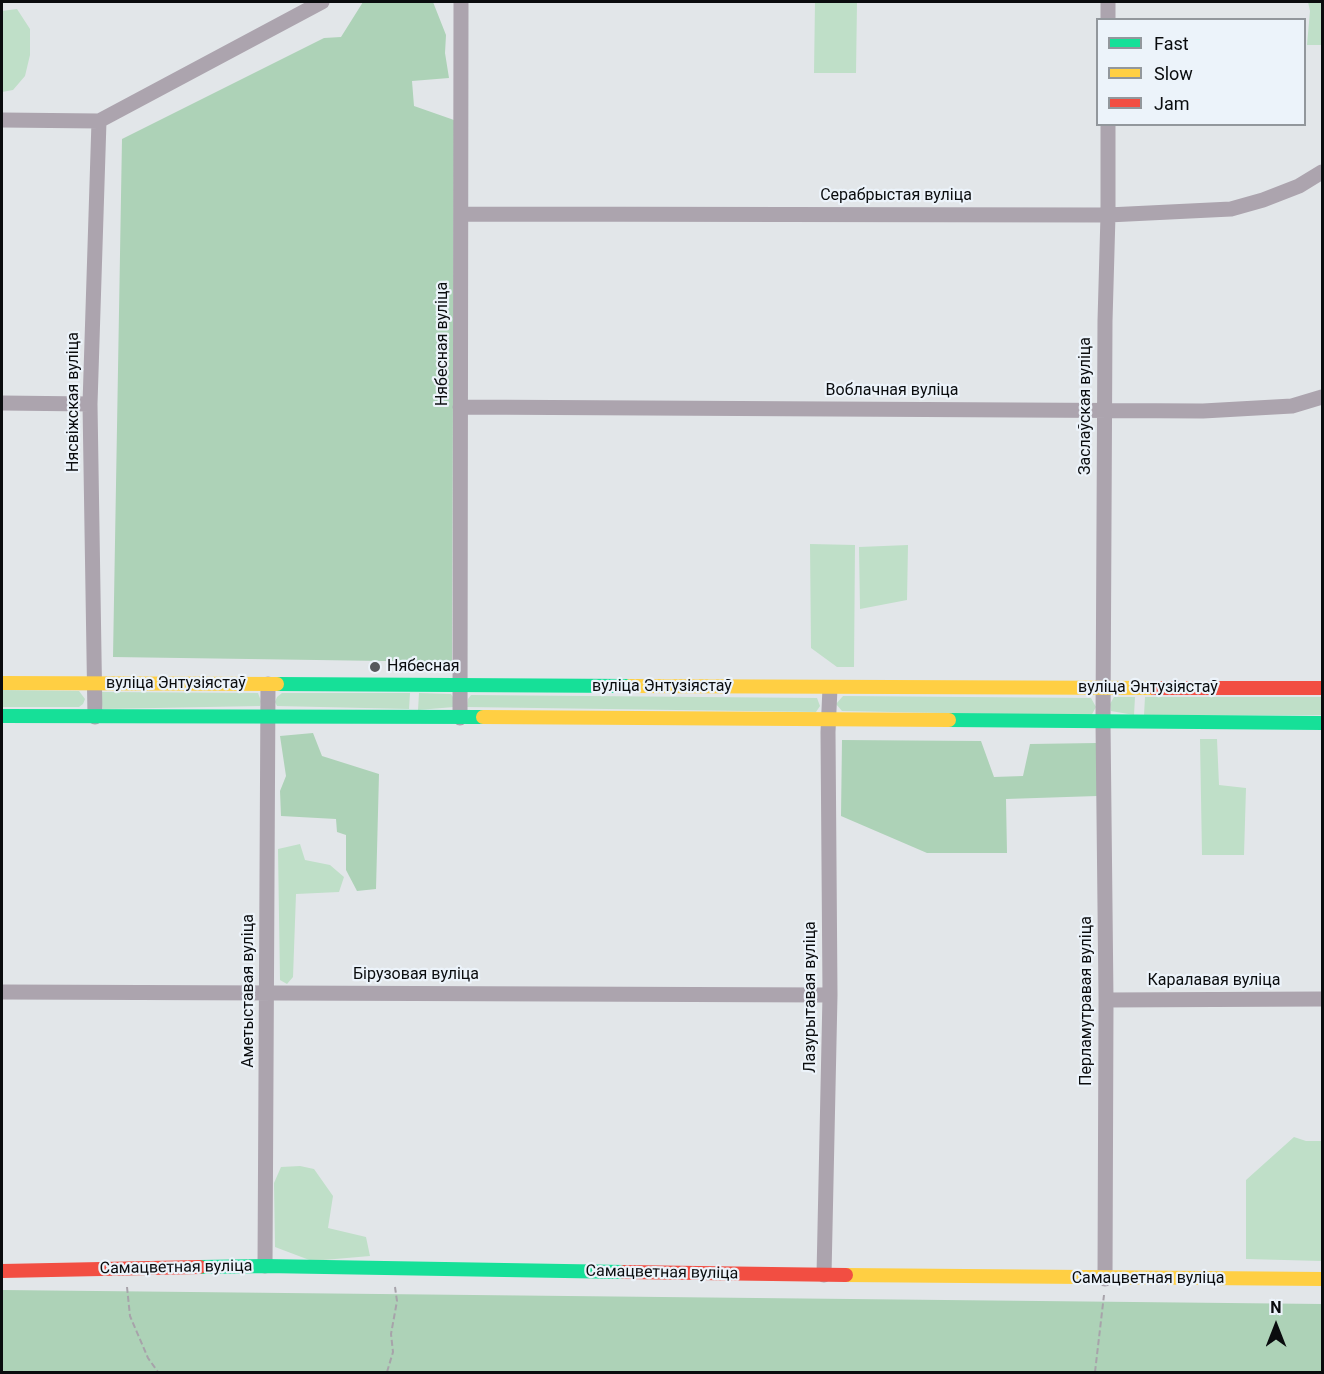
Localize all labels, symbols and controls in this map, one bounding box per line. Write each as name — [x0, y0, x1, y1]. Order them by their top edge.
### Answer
legend — [1096, 18, 1306, 126]
text: Fast — [1154, 33, 1189, 54]
text: Slow — [1154, 63, 1193, 84]
text: Jam — [1154, 93, 1190, 114]
street label: Серабрыстая вуліца — [820, 186, 972, 206]
street label: Нябесная вуліца — [433, 282, 453, 406]
street label: Нясвіжская вуліца — [64, 332, 84, 472]
street label: Заслаўская вуліца — [1076, 337, 1096, 475]
street label: Воблачная вуліца — [826, 381, 958, 401]
place label: Нябесная — [387, 657, 460, 677]
marker: Нябесная — [368, 660, 382, 674]
street label: вуліца Энтузіястаў — [106, 674, 246, 694]
street label: вуліца Энтузіястаў — [592, 677, 732, 697]
street label: вуліца Энтузіястаў — [1078, 678, 1218, 698]
street label: Аметыставая вуліца — [239, 914, 259, 1068]
street label: Перламутравая вуліца — [1077, 916, 1097, 1086]
street label: Лазурытавая вуліца — [801, 921, 821, 1073]
street label: Бірузовая вуліца — [353, 965, 479, 985]
street label: Каралавая вуліца — [1148, 971, 1280, 991]
street label: Самацветная вуліца — [99, 1257, 253, 1279]
street label: Самацветная вуліца — [585, 1262, 739, 1284]
street label: Самацветная вуліца — [1072, 1269, 1224, 1289]
north arrow — [1246, 1296, 1306, 1356]
text: N — [1270, 1298, 1282, 1317]

